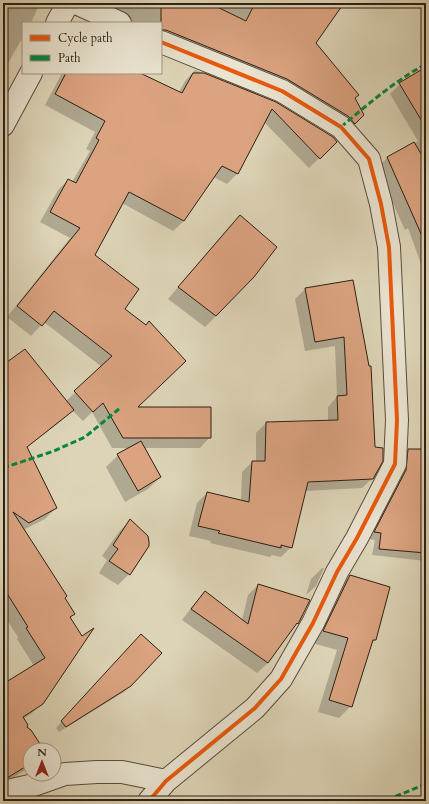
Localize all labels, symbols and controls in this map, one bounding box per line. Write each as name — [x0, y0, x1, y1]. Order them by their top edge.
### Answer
legend — [22, 22, 162, 74]
text: Cycle path — [58, 30, 113, 46]
text: Path — [58, 50, 81, 66]
north arrow — [22, 742, 62, 782]
text: N — [37, 745, 47, 760]

